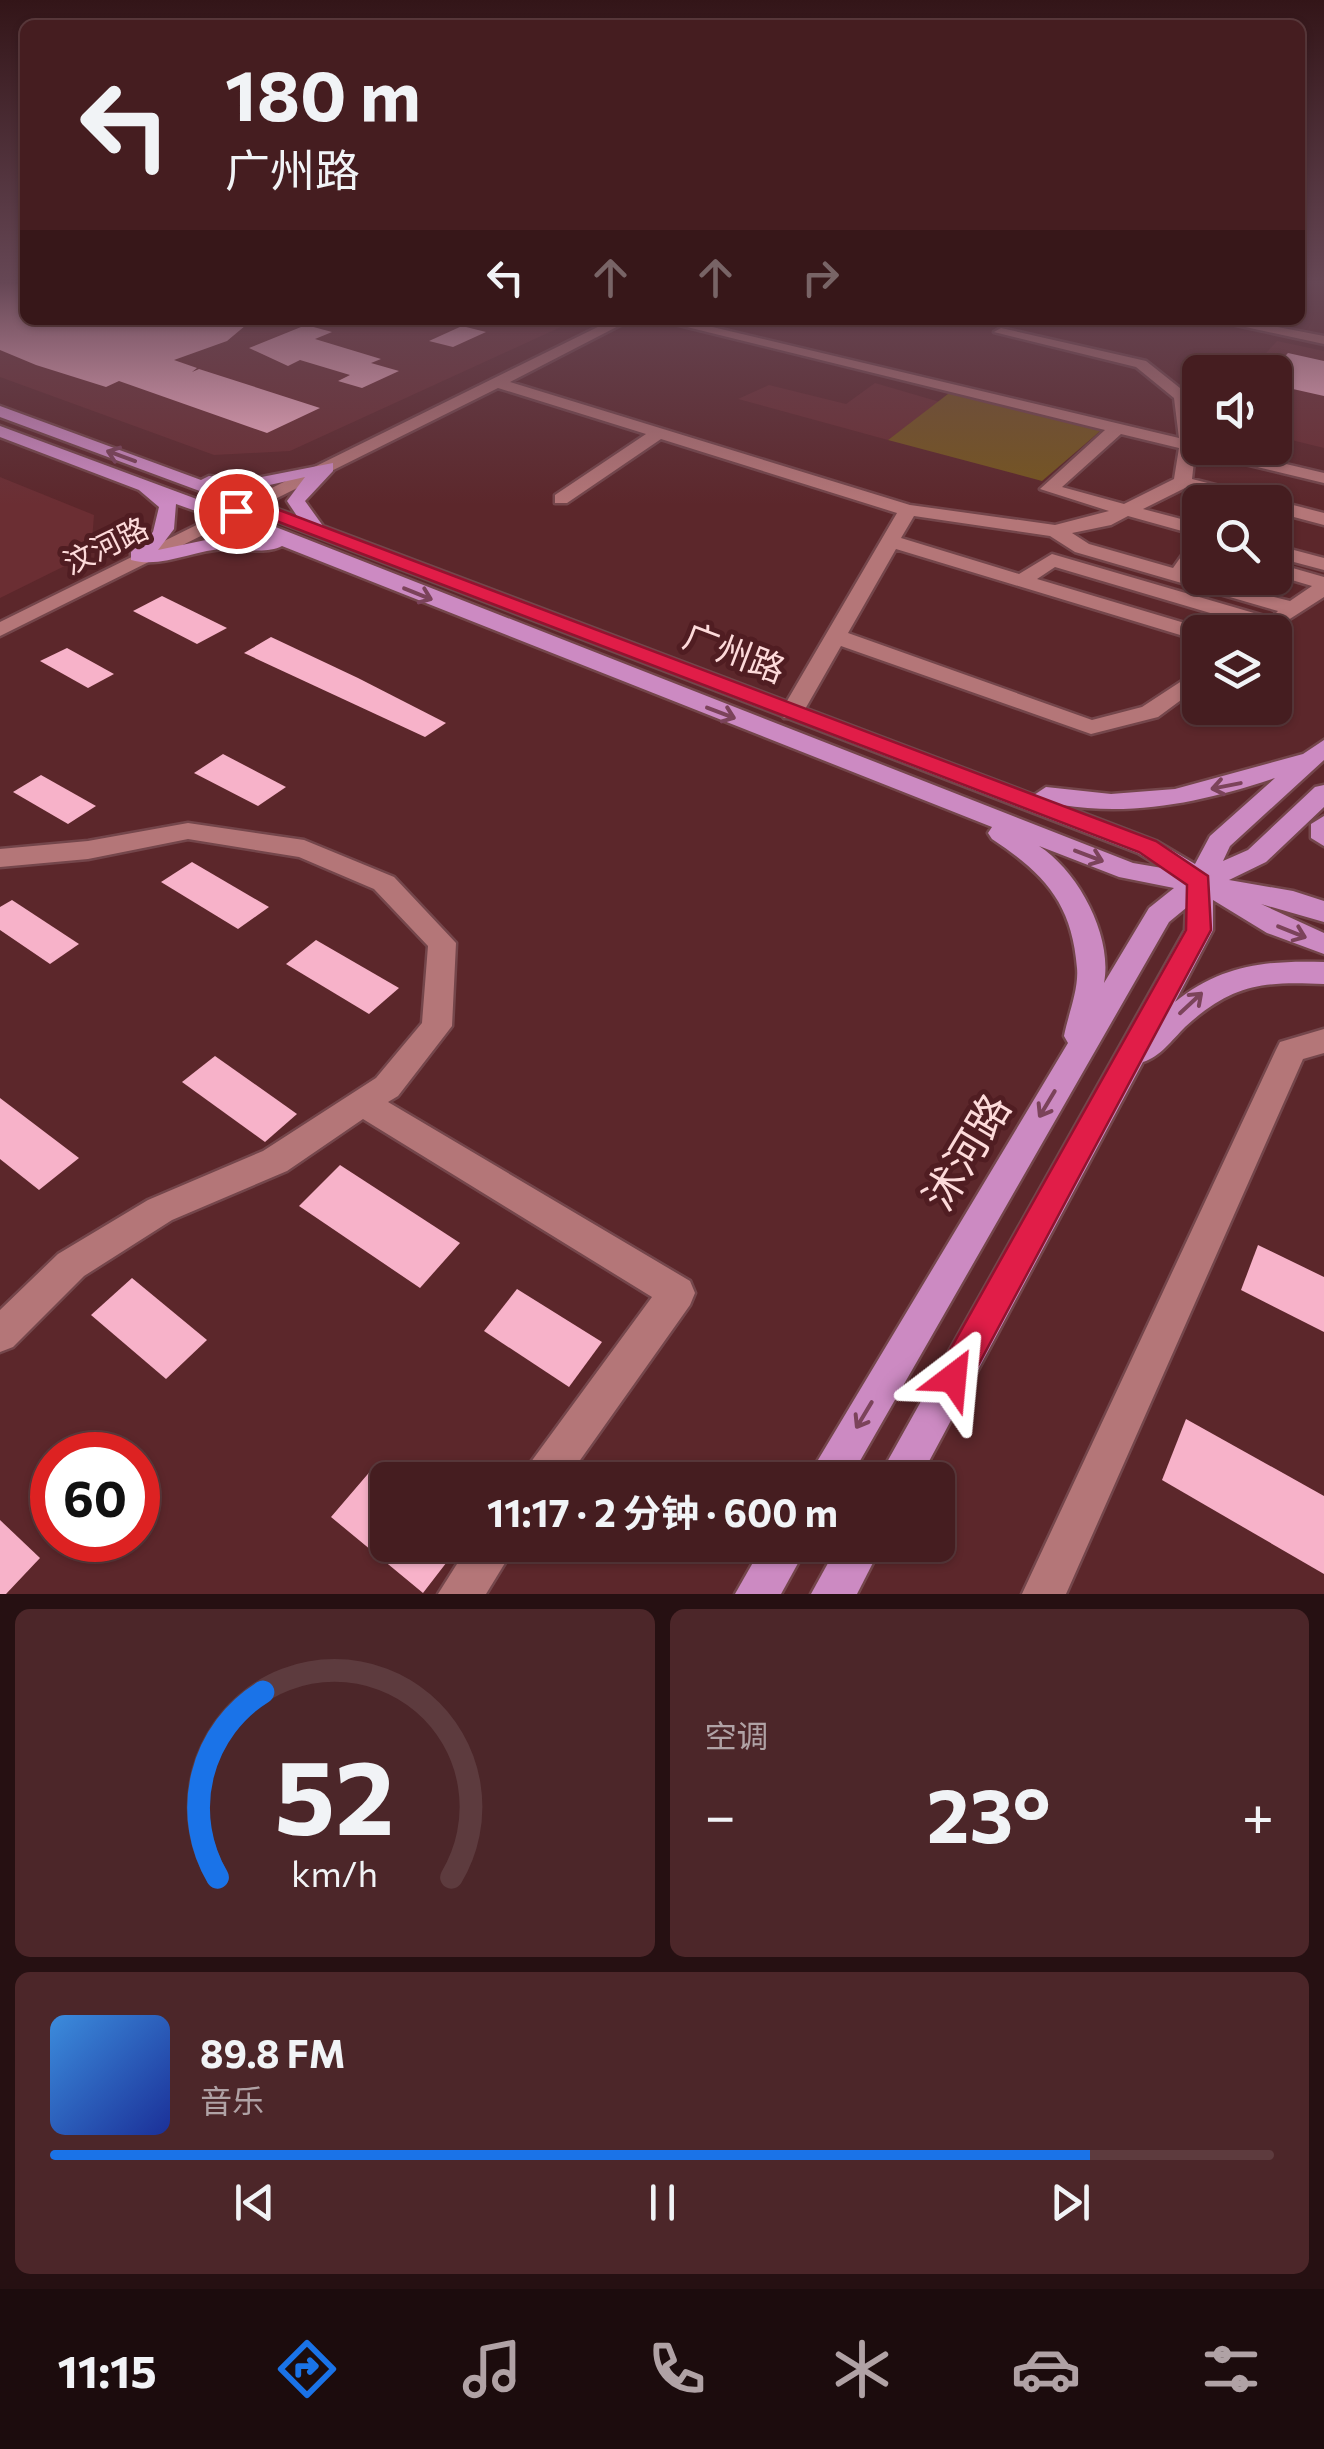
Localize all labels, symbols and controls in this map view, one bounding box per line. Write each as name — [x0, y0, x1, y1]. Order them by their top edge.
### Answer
text: 180 m — [225, 50, 421, 135]
icon: left — [60, 60, 190, 190]
text: 广州路 — [225, 141, 360, 196]
icon: left — [478, 250, 533, 305]
icon: ahead — [583, 250, 638, 305]
icon: ahead — [688, 250, 743, 305]
icon: right — [793, 250, 848, 305]
map controls — [1182, 355, 1292, 725]
button: sound — [1182, 355, 1292, 465]
one-way arrow — [107, 446, 137, 464]
pin — [194, 469, 279, 554]
icon: arrive — [209, 484, 264, 539]
button: search — [1182, 485, 1292, 595]
street label: 汶河路 — [56, 508, 154, 580]
one-way arrow — [402, 587, 433, 605]
street label: 广州路 — [678, 612, 792, 690]
button: layers — [1182, 615, 1292, 725]
one-way arrow — [705, 706, 735, 724]
one-way arrow — [1211, 778, 1243, 797]
one-way arrow — [1073, 848, 1104, 866]
one-way arrow — [1276, 924, 1306, 942]
one-way arrow — [1179, 991, 1203, 1015]
street label: 沭河路 — [910, 1084, 1020, 1218]
one-way arrow — [1037, 1090, 1057, 1118]
position arrow — [901, 1326, 1005, 1430]
one-way arrow — [854, 1400, 874, 1429]
speed limit sign: 60 — [30, 1432, 160, 1562]
text: 11:17 · 2 分钟 · 600 m — [487, 1488, 838, 1535]
text: 空调 — [705, 1715, 769, 1755]
text: 52 — [275, 1729, 395, 1856]
text: 23° — [927, 1767, 1051, 1858]
text: − — [705, 1780, 736, 1847]
text: + — [1242, 1780, 1274, 1847]
text: km/h — [291, 1851, 378, 1894]
text: 89.8 FM — [200, 2029, 345, 2076]
text: 音乐 — [200, 2080, 264, 2120]
icon: previous — [227, 2175, 282, 2230]
icon: pause — [635, 2175, 690, 2230]
icon: next — [1043, 2175, 1098, 2230]
icon: directions — [272, 2334, 342, 2404]
icon: music — [457, 2334, 527, 2404]
icon: phone — [642, 2334, 712, 2404]
icon: climate — [827, 2334, 897, 2404]
icon: car — [1011, 2334, 1081, 2404]
icon: filters — [1196, 2334, 1266, 2404]
text: 11:15 — [57, 2342, 157, 2397]

